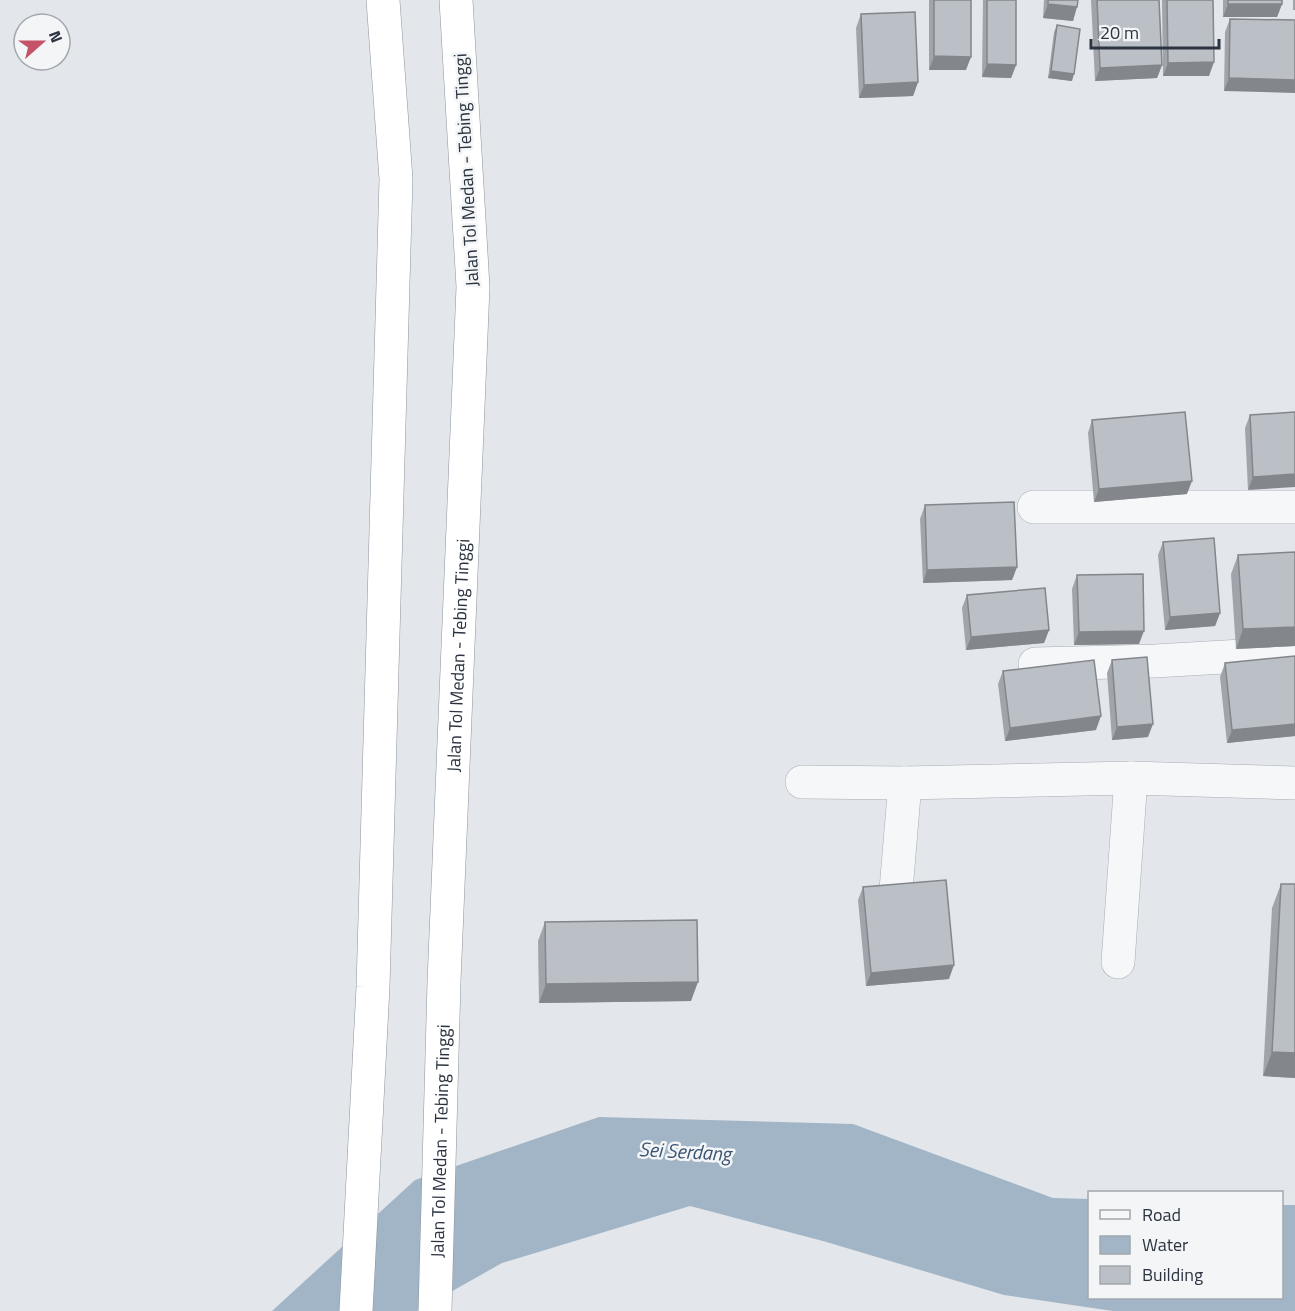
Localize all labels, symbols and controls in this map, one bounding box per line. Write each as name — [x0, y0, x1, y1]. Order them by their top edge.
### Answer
north arrow — [12, 12, 72, 72]
scale bar — [1091, 12, 1218, 50]
text: 20 m — [1100, 19, 1139, 46]
text: N — [43, 27, 69, 46]
street label: Jalan Tol Medan - Tebing Tinggi — [446, 53, 486, 287]
street label: Jalan Tol Medan - Tebing Tinggi — [439, 538, 476, 773]
street label: Jalan Tol Medan - Tebing Tinggi — [423, 1024, 456, 1258]
water label: Sei Serdang — [638, 1133, 735, 1169]
legend — [1088, 1191, 1283, 1299]
text: Road — [1142, 1201, 1181, 1228]
text: Water — [1142, 1231, 1188, 1258]
text: Building — [1142, 1261, 1203, 1288]

